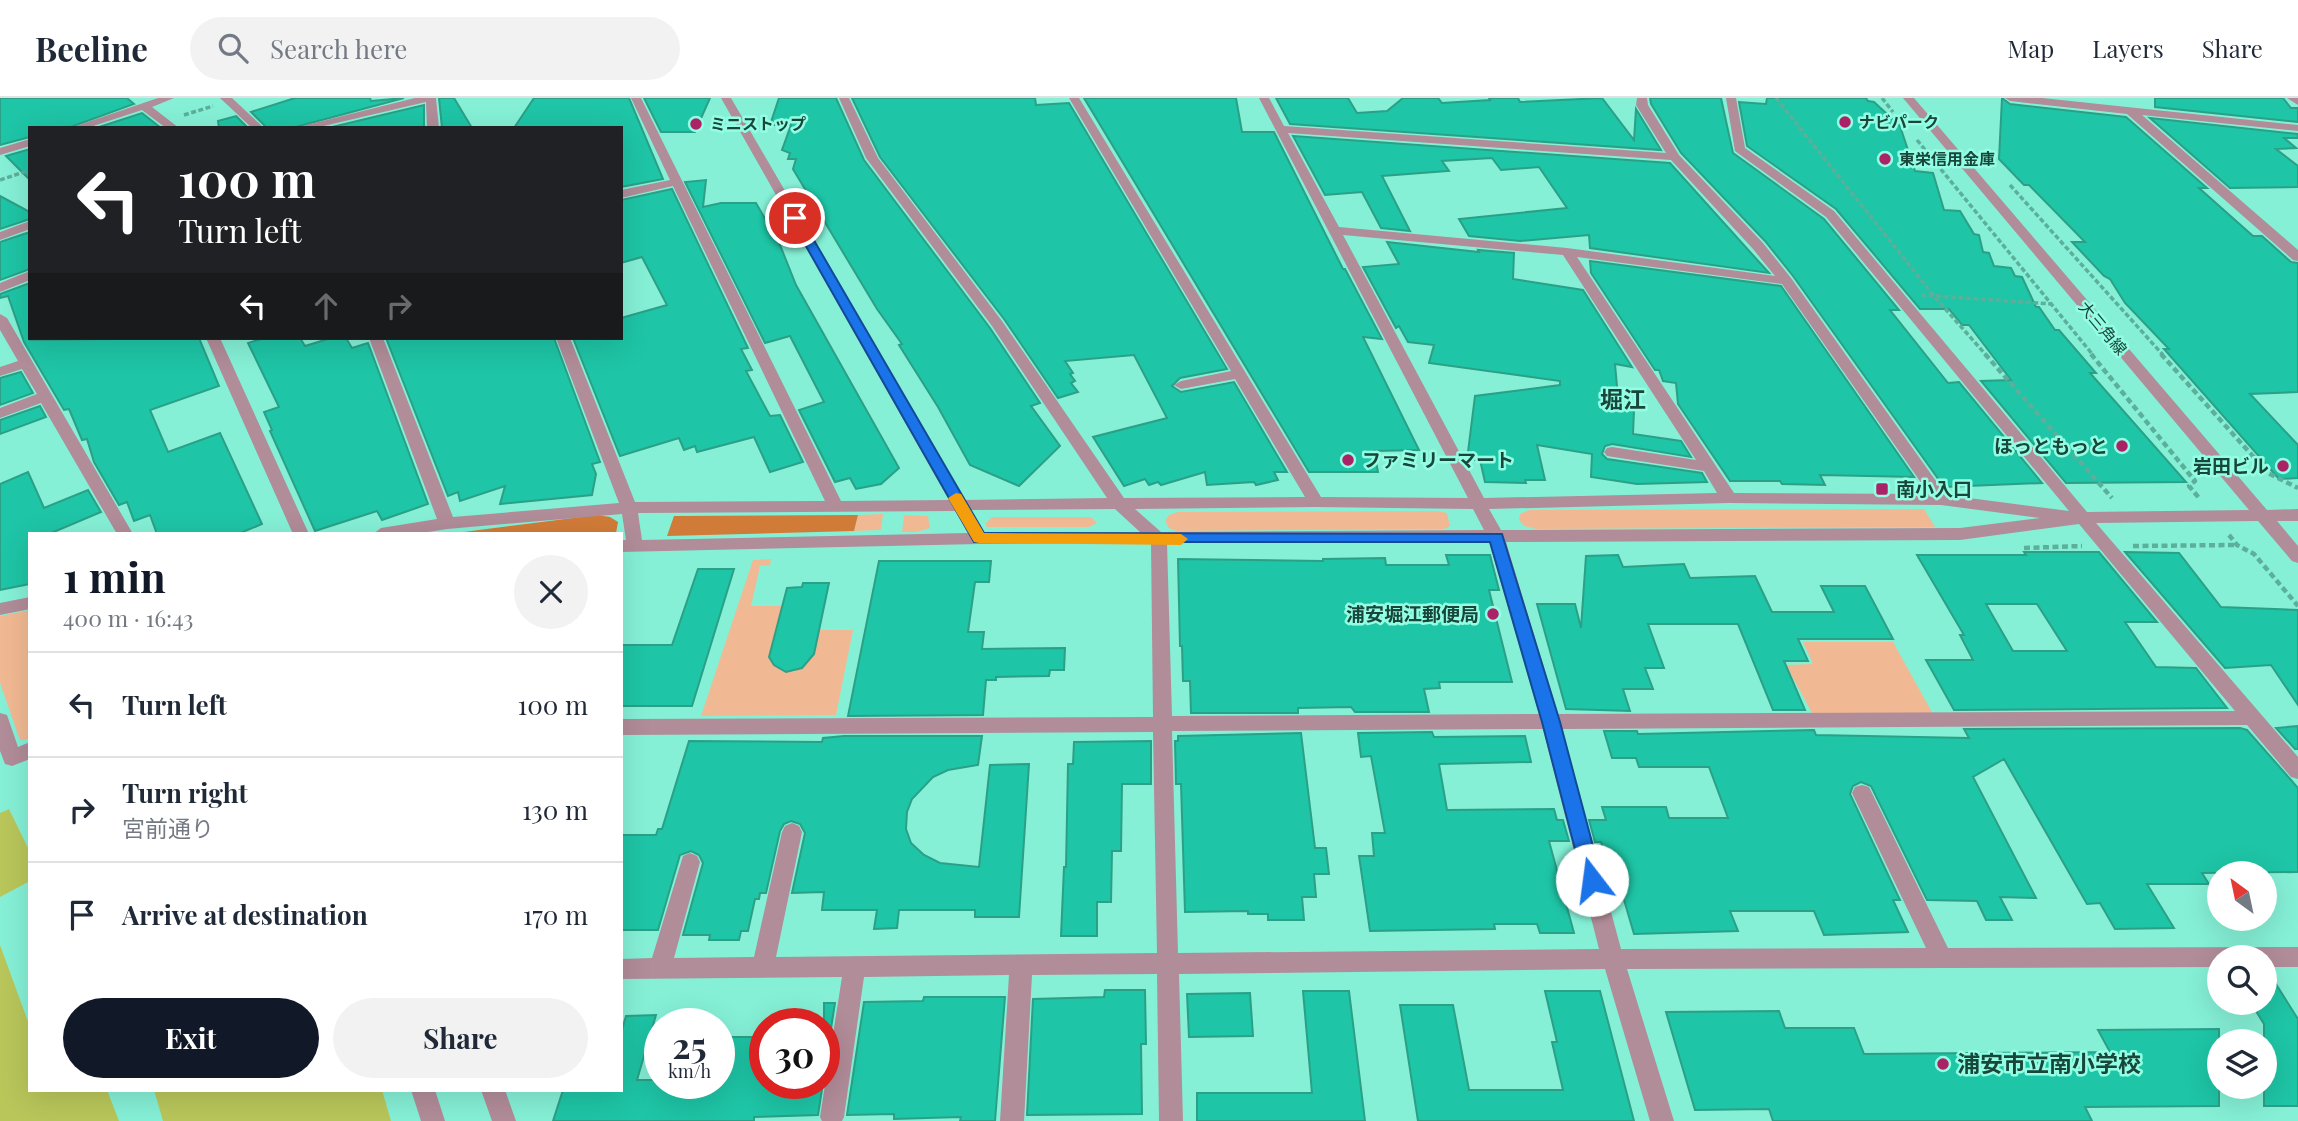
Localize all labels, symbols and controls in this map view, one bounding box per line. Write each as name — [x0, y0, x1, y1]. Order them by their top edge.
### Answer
search box — [190, 17, 680, 80]
text: Beeline — [35, 26, 148, 70]
icon: search — [214, 29, 252, 67]
text: Search here — [270, 31, 407, 66]
text: Map — [2008, 32, 2054, 64]
text: Layers — [2092, 32, 2164, 64]
text: Share — [2202, 32, 2263, 64]
place label: ナビパーク — [1859, 111, 1939, 132]
place label: ミニストップ — [710, 113, 806, 134]
marker: ナビパーク — [1837, 114, 1853, 130]
marker: ミニストップ — [688, 116, 704, 132]
text: 100 m — [178, 145, 316, 210]
place label: 東栄信用金庫 — [1899, 148, 1995, 169]
marker: 東栄信用金庫 — [1877, 151, 1893, 167]
icon: left — [63, 154, 154, 245]
pin — [765, 188, 825, 248]
icon: arrive — [776, 199, 814, 237]
text: Turn left — [178, 208, 302, 251]
icon: left — [234, 287, 272, 325]
icon: ahead — [307, 287, 345, 325]
icon: right — [380, 287, 418, 325]
street label: 大三角線 — [2075, 296, 2132, 359]
district label: 堀江 — [1600, 383, 1646, 414]
place label: ほっともっと — [1994, 432, 2108, 458]
marker: ほっともっと — [2114, 438, 2130, 454]
place label: ファミリーマート — [1362, 446, 1514, 472]
marker: ファミリーマート — [1340, 452, 1356, 468]
place label: 岩田ビル — [2193, 452, 2269, 478]
marker: 岩田ビル — [2275, 458, 2291, 474]
place label: 南小入口 — [1896, 475, 1972, 501]
marker: 南小入口 — [1874, 481, 1890, 497]
text: 1 min — [63, 548, 166, 604]
button: close — [514, 555, 588, 629]
place label: 浦安堀江郵便局 — [1346, 600, 1479, 626]
text: 400 m · 16:43 — [63, 602, 193, 633]
marker: 浦安堀江郵便局 — [1485, 606, 1501, 622]
icon: left — [63, 686, 101, 724]
text: Turn left — [122, 687, 227, 722]
text: 100 m — [518, 687, 588, 722]
text: Turn right — [122, 775, 248, 810]
icon: right — [63, 791, 101, 829]
text: 130 m — [522, 792, 588, 827]
text: 宮前通り — [122, 812, 214, 843]
position arrow — [1555, 843, 1629, 917]
north arrow — [2207, 861, 2277, 931]
map controls — [2207, 861, 2277, 1099]
icon: arrive — [63, 896, 101, 934]
text: Arrive at destination — [122, 897, 368, 932]
text: 170 m — [523, 897, 588, 932]
button: search — [2207, 945, 2277, 1015]
button: Exit — [63, 998, 319, 1078]
button: Share — [333, 998, 588, 1078]
speed limit sign: 30 — [749, 1008, 840, 1099]
text: 25 — [672, 1021, 707, 1068]
button: layers — [2207, 1029, 2277, 1099]
place label: 浦安市立南小学校 — [1957, 1047, 2141, 1078]
marker: 浦安市立南小学校 — [1935, 1056, 1951, 1072]
text: km/h — [668, 1059, 711, 1083]

